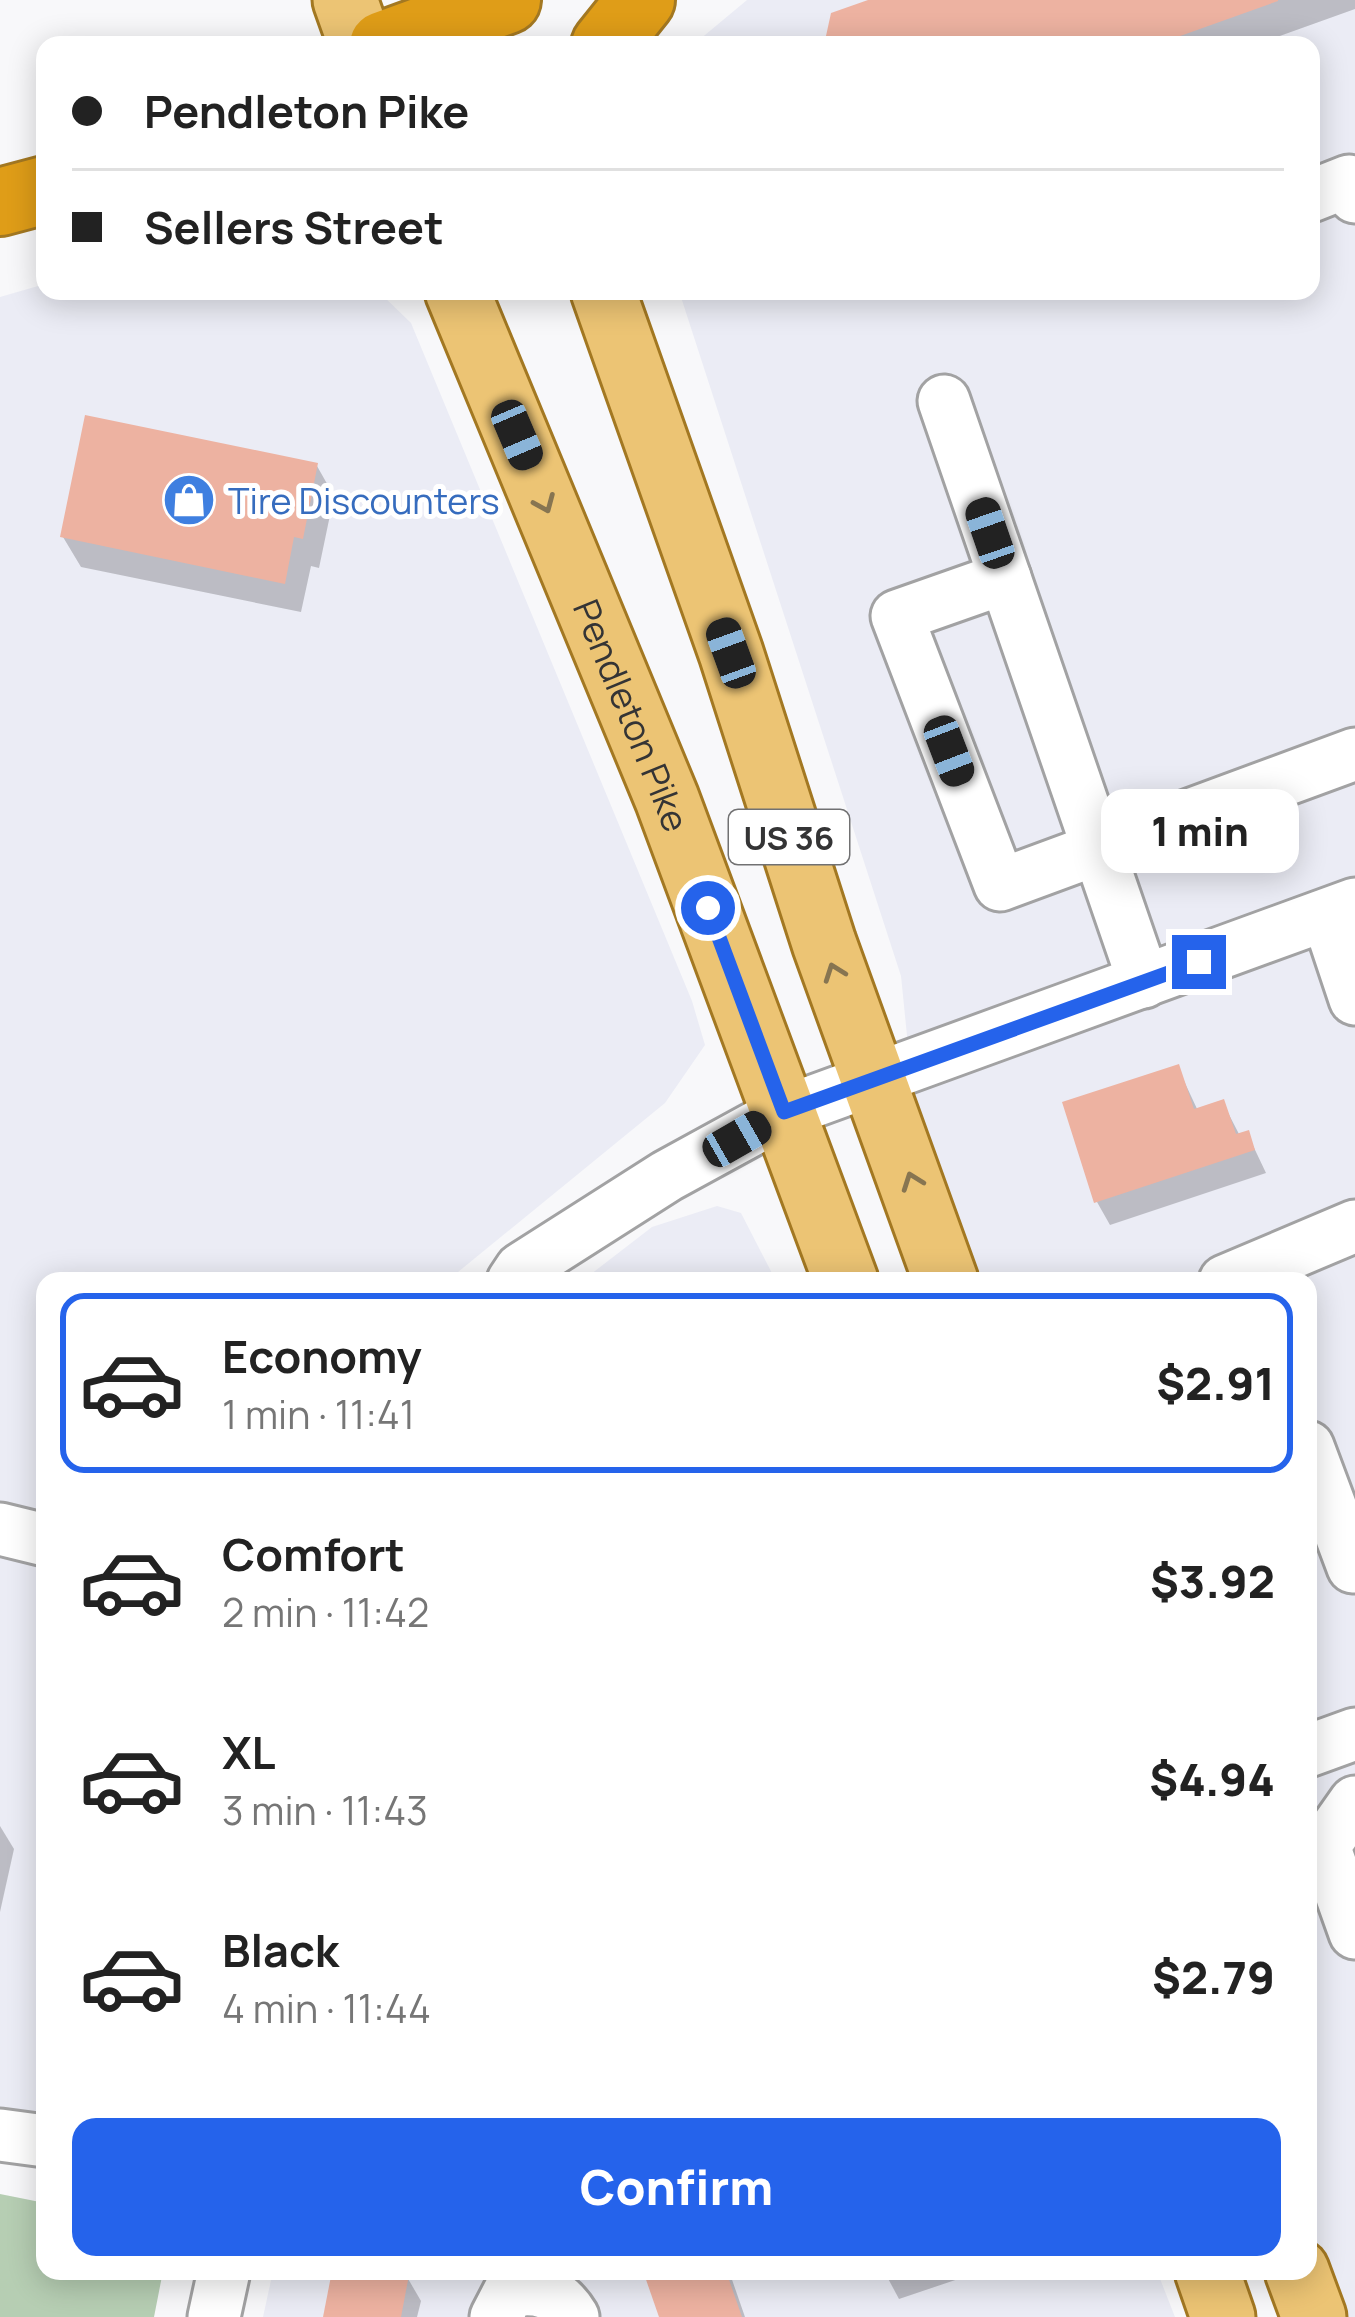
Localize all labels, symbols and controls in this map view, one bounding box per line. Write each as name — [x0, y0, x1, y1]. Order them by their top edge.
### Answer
text: Pendleton Pike — [144, 80, 469, 142]
text: Sellers Street — [144, 196, 444, 258]
car — [486, 395, 548, 475]
shop icon: Tire Discounters — [161, 472, 217, 528]
place label: Tire Discounters — [228, 476, 500, 525]
one-way arrow — [531, 492, 555, 513]
car — [961, 493, 1019, 573]
street label: Pendleton Pike — [563, 592, 701, 838]
car — [702, 613, 760, 693]
car — [919, 711, 979, 791]
callout: 1 min — [1100, 788, 1298, 872]
text: 1 min — [1151, 804, 1249, 858]
road number: US 36 — [729, 810, 849, 864]
route start — [681, 881, 735, 935]
route end — [1172, 935, 1226, 989]
one-way arrow — [824, 962, 849, 983]
car — [697, 1105, 777, 1173]
one-way arrow — [901, 1171, 926, 1192]
text: Economy — [222, 1325, 422, 1387]
icon: car — [78, 1329, 186, 1437]
text: $2.91 — [1156, 1352, 1275, 1414]
text: 1 min · 11:41 — [222, 1387, 415, 1441]
text: Comfort — [222, 1523, 405, 1585]
icon: car — [78, 1527, 186, 1635]
text: $3.92 — [1150, 1550, 1275, 1612]
text: 2 min · 11:42 — [222, 1585, 429, 1639]
text: XL — [222, 1721, 276, 1783]
icon: car — [78, 1725, 186, 1833]
text: $4.94 — [1149, 1748, 1275, 1810]
text: 3 min · 11:43 — [222, 1783, 428, 1837]
text: Black — [222, 1919, 339, 1981]
icon: car — [78, 1923, 186, 2031]
text: $2.79 — [1152, 1946, 1275, 2008]
text: 4 min · 11:44 — [222, 1981, 431, 2035]
button: Confirm — [72, 2118, 1281, 2256]

